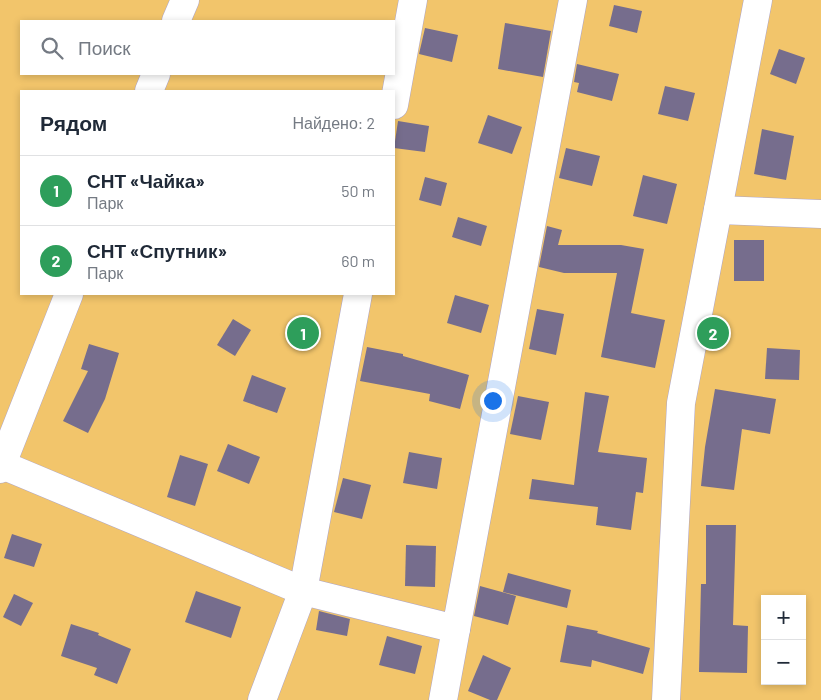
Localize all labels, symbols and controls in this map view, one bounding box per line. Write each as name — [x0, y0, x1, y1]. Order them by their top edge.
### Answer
search box — [20, 20, 395, 75]
icon: search — [38, 34, 66, 62]
text: Поиск — [78, 36, 131, 59]
text: Рядом — [40, 110, 107, 135]
text: Найдено: 2 — [292, 113, 375, 132]
text: СНТ «Чайка» — [87, 169, 205, 192]
text: 1 — [53, 181, 59, 200]
text: 50 m — [341, 181, 375, 200]
text: Парк — [87, 193, 123, 212]
text: СНТ «Спутник» — [87, 239, 227, 262]
text: 2 — [52, 251, 60, 270]
text: 60 m — [341, 251, 375, 270]
text: Парк — [87, 263, 123, 282]
pin: 1 — [287, 314, 319, 352]
pin: 2 — [697, 314, 729, 352]
your location — [480, 388, 506, 414]
map controls — [761, 595, 806, 685]
button: + — [761, 595, 806, 640]
button: − — [761, 640, 806, 685]

